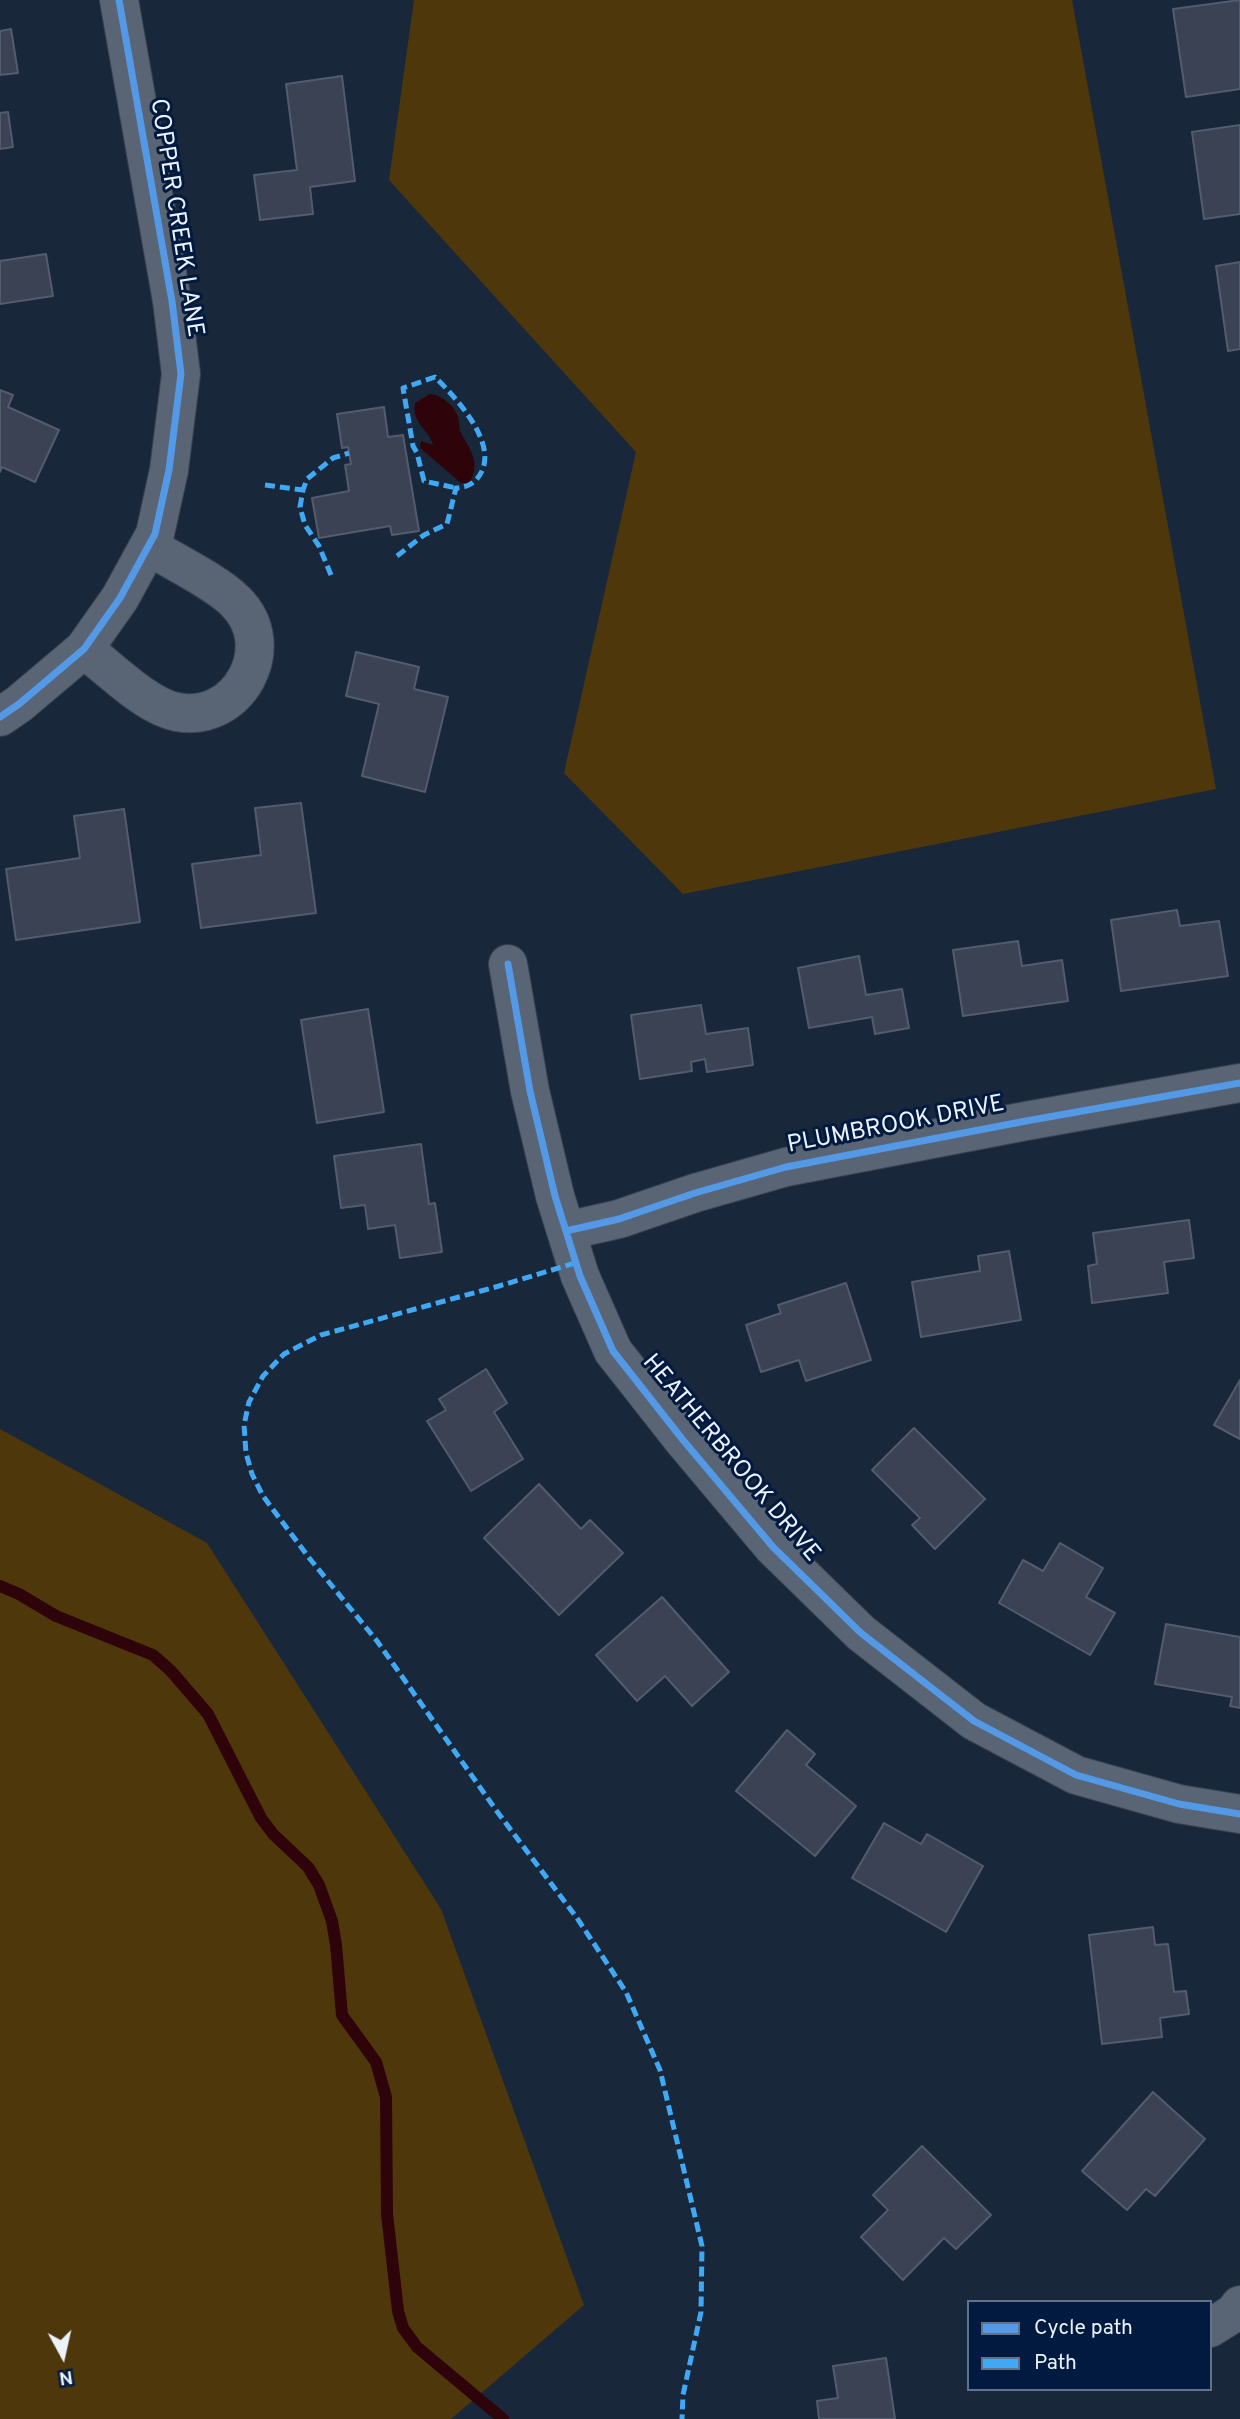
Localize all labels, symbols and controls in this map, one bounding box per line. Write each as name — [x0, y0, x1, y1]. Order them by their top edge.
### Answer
street label: COPPER CREEK LANE — [142, 97, 208, 339]
street label: PLUMBROOK DRIVE — [785, 1091, 1007, 1161]
street label: HEATHERBROOK DRIVE — [635, 1349, 825, 1569]
legend — [967, 2300, 1212, 2391]
text: Cycle path — [1034, 2315, 1133, 2342]
north arrow — [28, 2321, 98, 2391]
text: Path — [1034, 2350, 1077, 2377]
text: N — [57, 2364, 74, 2390]

